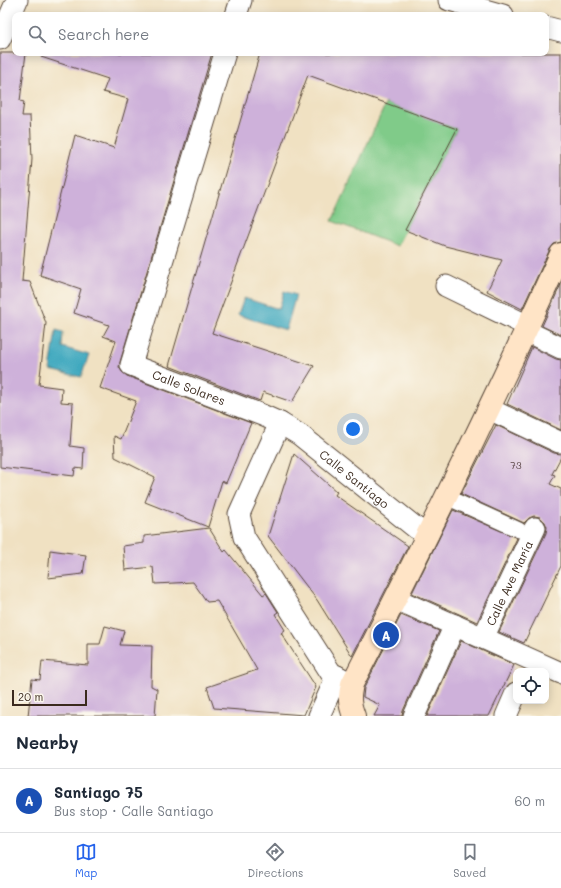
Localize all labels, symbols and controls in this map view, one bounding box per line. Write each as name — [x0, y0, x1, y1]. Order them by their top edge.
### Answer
search box — [12, 12, 549, 56]
icon: search — [26, 23, 48, 45]
text: Search here — [58, 24, 149, 44]
street label: Calle Solares — [150, 366, 228, 408]
your location — [343, 419, 363, 439]
street label: Calle Santiago — [316, 446, 393, 512]
house number: 73 — [510, 458, 522, 472]
street label: Calle Ave María — [482, 538, 536, 628]
pin: A — [373, 620, 399, 650]
map controls — [513, 668, 549, 704]
button: locate — [513, 668, 549, 704]
scale bar — [12, 688, 87, 707]
text: 20 m — [18, 689, 43, 704]
text: Nearby — [16, 731, 78, 753]
text: Santiago 75 — [54, 782, 143, 802]
text: A — [24, 792, 34, 809]
text: 60 m — [515, 792, 545, 809]
text: Bus stop · Calle Santiago — [54, 802, 213, 819]
tab: Map — [75, 841, 97, 880]
tab: Directions — [247, 841, 303, 880]
tab: Saved — [453, 841, 486, 880]

